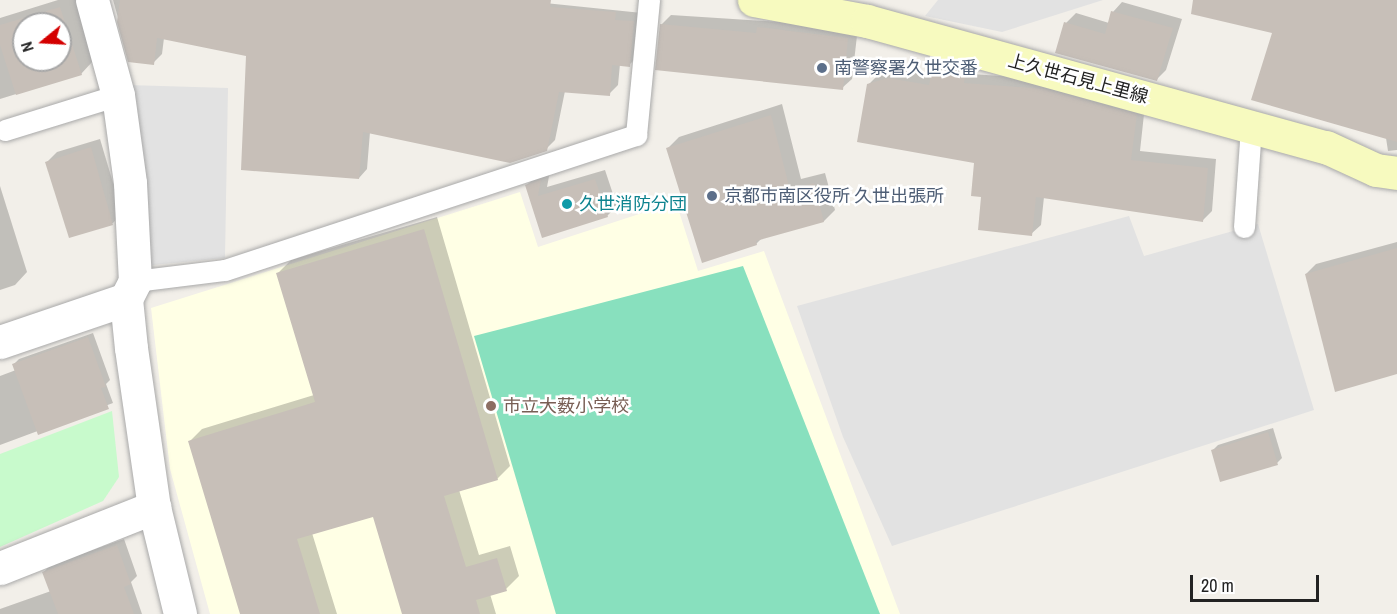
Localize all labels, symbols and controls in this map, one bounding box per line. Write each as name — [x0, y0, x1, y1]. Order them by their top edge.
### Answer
north arrow — [12, 12, 72, 72]
text: N — [15, 39, 39, 55]
street label: 上久世石見上里線 — [1006, 50, 1150, 108]
place label: 南警察署久世交番 — [834, 57, 978, 79]
marker: 南警察署久世交番 — [815, 61, 829, 75]
place label: 京都市南区役所 久世出張所 — [724, 185, 944, 207]
marker: 京都市南区役所 久世出張所 — [705, 189, 719, 203]
place label: 久世消防分団 — [579, 193, 687, 215]
marker: 久世消防分団 — [560, 197, 574, 211]
place label: 市立大薮小学校 — [503, 395, 629, 417]
marker: 市立大薮小学校 — [484, 399, 498, 413]
scale bar — [1193, 563, 1322, 601]
text: 20 m — [1201, 573, 1234, 598]

